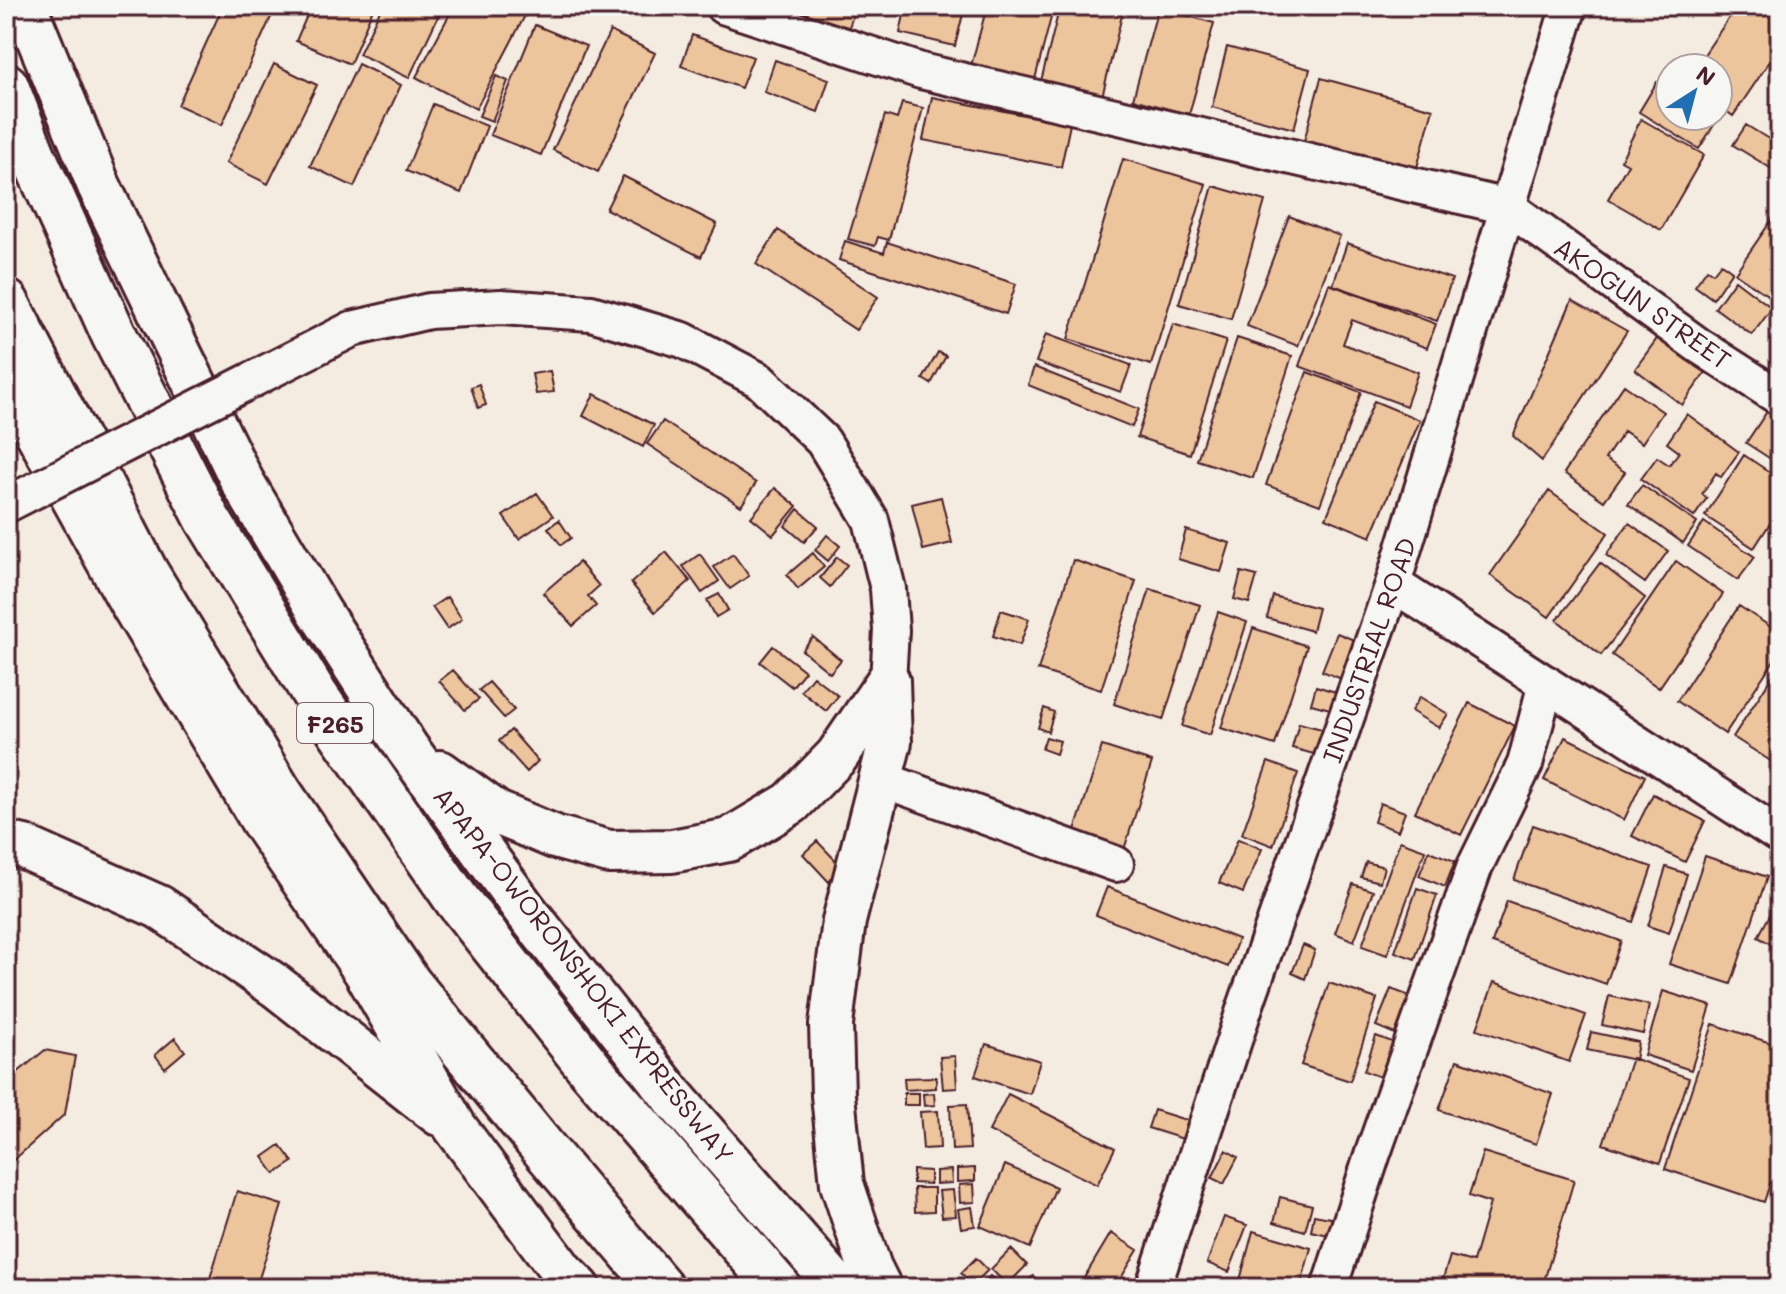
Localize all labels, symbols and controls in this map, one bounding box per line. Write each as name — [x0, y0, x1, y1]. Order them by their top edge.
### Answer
north arrow — [1654, 52, 1734, 132]
text: N — [1691, 59, 1721, 92]
street label: AKOGUN STREET — [1548, 229, 1738, 377]
street label: INDUSTRIAL ROAD — [1314, 533, 1424, 767]
road number: F265 — [297, 703, 373, 743]
street label: APAPA-OWORONSHOKI EXPRESSWAY — [426, 780, 742, 1170]

